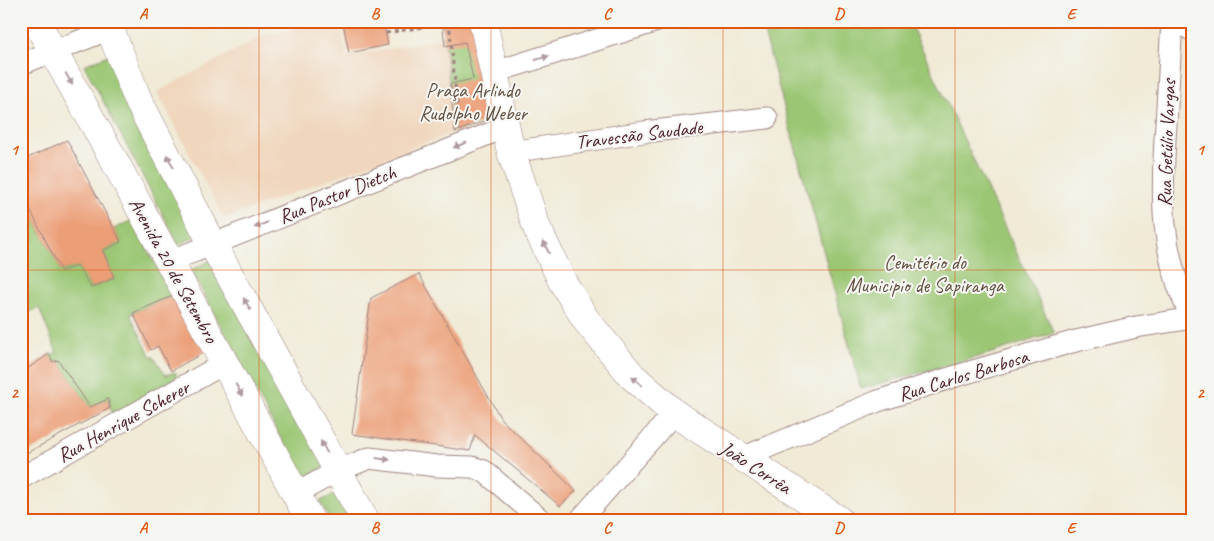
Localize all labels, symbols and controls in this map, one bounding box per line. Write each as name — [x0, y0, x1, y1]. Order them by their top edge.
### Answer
text: A — [139, 4, 149, 24]
text: B — [371, 4, 381, 24]
text: C — [603, 4, 613, 24]
text: D — [834, 4, 845, 24]
text: E — [1067, 4, 1078, 24]
one-way arrow — [534, 53, 549, 61]
one-way arrow — [64, 72, 73, 86]
street label: Rua Getúlio Vargas — [1152, 77, 1181, 207]
park label: Praça Arlindo Rudolpho Weber — [419, 78, 529, 126]
street label: Travessão Saudade — [575, 114, 705, 155]
text: 1 — [10, 140, 19, 160]
text: 1 — [1196, 140, 1205, 160]
one-way arrow — [452, 141, 467, 149]
one-way arrow — [166, 154, 174, 168]
street label: Rua Pastor Dietch — [275, 159, 400, 229]
street label: Avenida 20 de Setembro — [123, 193, 224, 348]
one-way arrow — [253, 222, 268, 230]
one-way arrow — [542, 240, 550, 254]
park label: Cemitério do Municipio de Sapiranga — [846, 250, 1005, 298]
one-way arrow — [242, 297, 251, 310]
street label: Rua Carlos Barbosa — [895, 343, 1032, 407]
street label: Rua Henrique Scherer — [53, 374, 195, 468]
one-way arrow — [632, 375, 644, 387]
text: 2 — [10, 383, 19, 403]
one-way arrow — [235, 383, 244, 397]
text: 2 — [1196, 383, 1205, 403]
street label: João Corrêa — [715, 435, 797, 500]
one-way arrow — [320, 439, 328, 454]
one-way arrow — [376, 456, 392, 464]
text: A — [139, 518, 149, 538]
text: B — [371, 518, 381, 538]
text: C — [603, 518, 613, 538]
text: D — [834, 518, 845, 538]
text: E — [1067, 518, 1078, 538]

